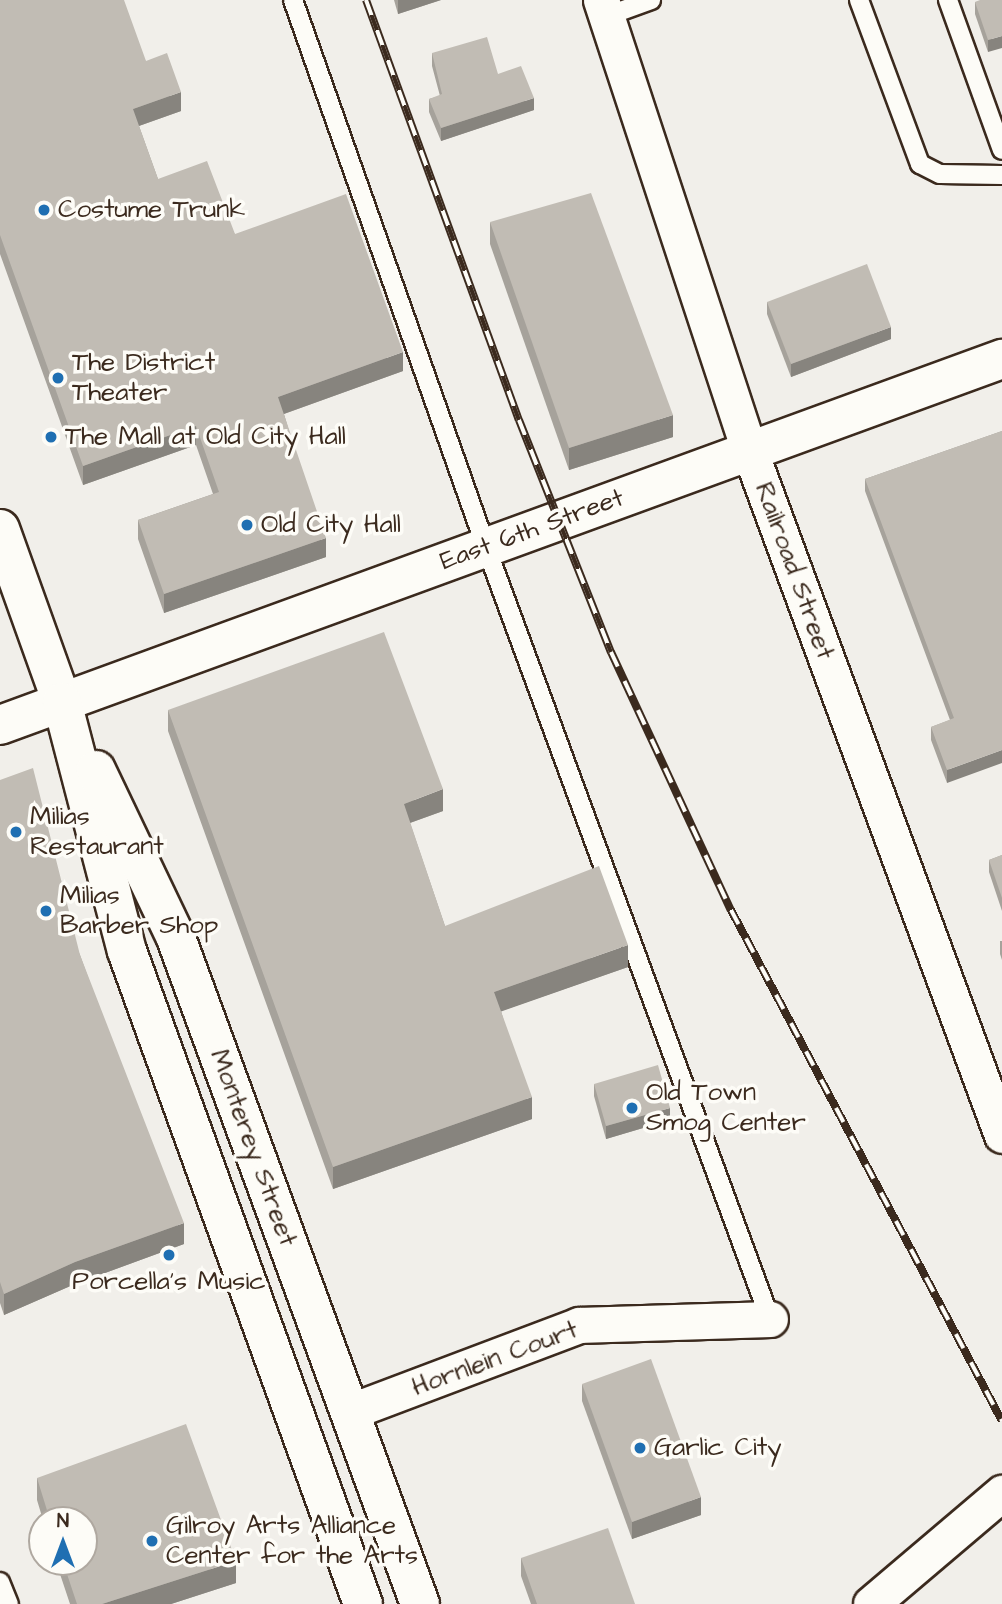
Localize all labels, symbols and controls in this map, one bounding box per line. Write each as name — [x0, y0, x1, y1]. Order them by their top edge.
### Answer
place label: Costume Trunk — [58, 194, 245, 226]
marker: Costume Trunk — [36, 202, 52, 218]
place label: The District Theater — [72, 347, 215, 408]
marker: The District Theater — [50, 370, 66, 386]
place label: The Mall at Old City Hall — [65, 421, 346, 453]
marker: The Mall at Old City Hall — [43, 429, 59, 445]
street label: Railroad Street — [748, 478, 840, 664]
street label: East 6th Street — [436, 482, 628, 578]
place label: Old City Hall — [261, 509, 401, 541]
marker: Old City Hall — [239, 517, 255, 533]
place label: Milias Restaurant — [30, 801, 164, 862]
marker: Milias Restaurant — [8, 824, 24, 840]
place label: Milias Barber Shop — [60, 880, 218, 942]
marker: Milias Barber Shop — [38, 903, 54, 919]
street label: Monterey Street — [203, 1045, 303, 1251]
place label: Old Town Smog Center — [646, 1077, 806, 1138]
marker: Old Town Smog Center — [624, 1100, 640, 1116]
marker: Porcella's Music — [161, 1247, 177, 1263]
place label: Porcella's Music — [72, 1266, 266, 1298]
street label: Hornlein Court — [408, 1315, 582, 1403]
place label: Garlic City — [654, 1432, 782, 1464]
marker: Garlic City — [632, 1440, 648, 1456]
north arrow — [28, 1506, 98, 1576]
text: N — [57, 1508, 69, 1535]
place label: Gilroy Arts Alliance Center for the Arts — [166, 1510, 418, 1572]
marker: Gilroy Arts Alliance Center for the Arts — [144, 1533, 160, 1549]

